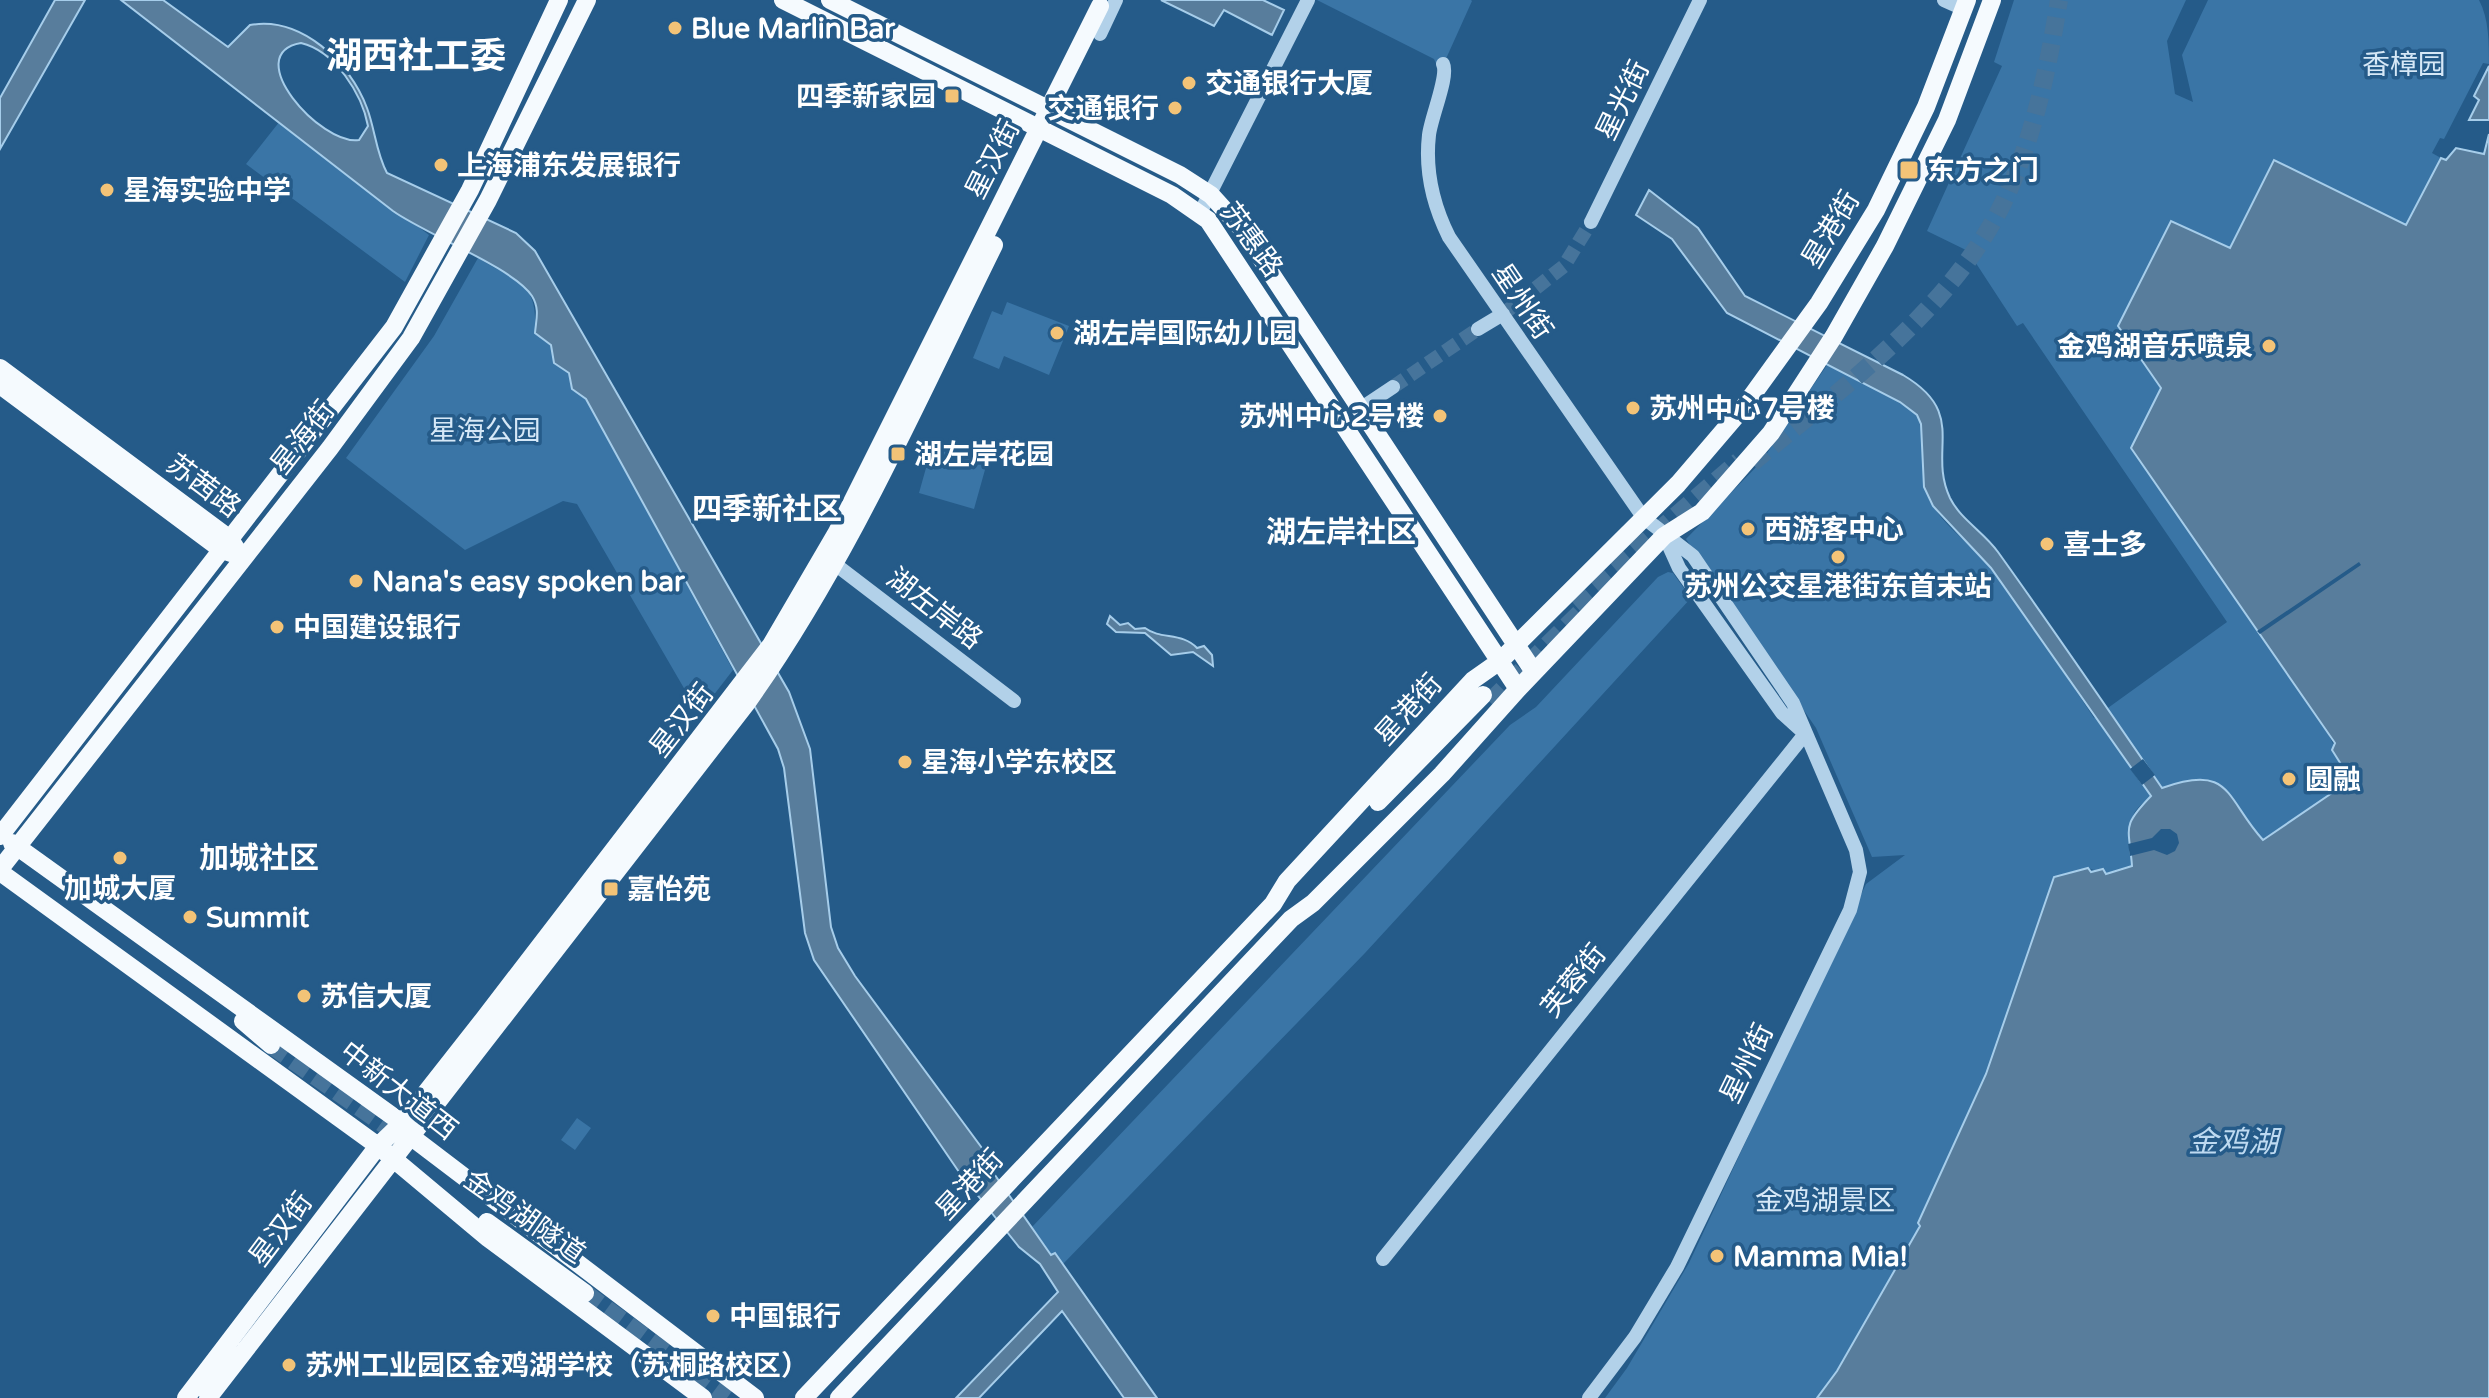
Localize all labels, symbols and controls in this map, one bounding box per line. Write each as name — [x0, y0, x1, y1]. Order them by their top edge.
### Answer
place label: Blue Marlin Bar — [691, 12, 896, 46]
marker: Blue Marlin Bar — [666, 19, 684, 37]
district label: 湖西社工委 — [326, 35, 506, 78]
park label: 香樟园 — [2362, 48, 2446, 82]
street label: 星光街 — [1589, 55, 1657, 146]
place label: 交通银行大厦 — [1205, 67, 1373, 101]
marker: 交通银行大厦 — [1180, 74, 1198, 92]
place label: 四季新家园 — [796, 80, 936, 114]
marker: 四季新家园 — [943, 87, 961, 105]
place label: 交通银行 — [1047, 92, 1159, 126]
marker: 交通银行 — [1166, 99, 1184, 117]
street label: 星汉街 — [959, 114, 1027, 205]
place label: 上海浦东发展银行 — [457, 149, 681, 183]
place label: 东方之门 — [1927, 154, 2039, 188]
marker: 上海浦东发展银行 — [432, 156, 450, 174]
marker: 东方之门 — [1898, 159, 1920, 181]
place label: 星海实验中学 — [123, 174, 291, 208]
marker: 星海实验中学 — [98, 181, 116, 199]
street label: 星港街 — [1795, 185, 1867, 274]
street label: 苏惠路 — [1213, 196, 1290, 284]
street label: 星州街 — [1485, 257, 1560, 346]
place label: 湖左岸国际幼儿园 — [1073, 317, 1297, 351]
marker: 湖左岸国际幼儿园 — [1048, 324, 1066, 342]
place label: 金鸡湖音乐喷泉 — [2057, 330, 2253, 364]
marker: 金鸡湖音乐喷泉 — [2260, 337, 2278, 355]
place label: 苏州中心7号楼 — [1649, 392, 1835, 426]
street label: 星海街 — [264, 394, 342, 481]
marker: 苏州中心7号楼 — [1624, 399, 1642, 417]
place label: 苏州中心2号楼 — [1238, 400, 1424, 434]
marker: 苏州中心2号楼 — [1431, 407, 1449, 425]
park label: 星海公园 — [429, 414, 541, 448]
place label: 湖左岸花园 — [914, 438, 1054, 472]
marker: 湖左岸花园 — [889, 445, 907, 463]
street label: 苏茜路 — [160, 447, 247, 525]
district label: 四季新社区 — [692, 491, 842, 528]
place label: 西游客中心 — [1764, 513, 1904, 547]
district label: 湖左岸社区 — [1266, 514, 1416, 551]
marker: 西游客中心 — [1739, 520, 1757, 538]
place label: 喜士多 — [2063, 528, 2147, 562]
marker: 喜士多 — [2038, 535, 2056, 553]
marker: 苏州公交星港街东首末站 — [1829, 548, 1847, 566]
street label: 湖左岸路 — [880, 561, 989, 657]
place label: Nana's easy spoken bar — [372, 565, 686, 599]
place label: 苏州公交星港街东首末站 — [1684, 570, 1992, 604]
marker: Nana's easy spoken bar — [347, 572, 365, 590]
place label: 中国建设银行 — [293, 611, 461, 645]
marker: 中国建设银行 — [268, 618, 286, 636]
street label: 星港街 — [1368, 667, 1449, 752]
street label: 星汉街 — [643, 677, 721, 764]
place label: 星海小学东校区 — [921, 746, 1117, 780]
marker: 星海小学东校区 — [896, 753, 914, 771]
place label: 圆融 — [2305, 763, 2361, 797]
marker: 圆融 — [2280, 770, 2298, 788]
district label: 加城社区 — [199, 840, 319, 877]
marker: 加城大厦 — [111, 849, 129, 867]
place label: 加城大厦 — [64, 872, 176, 906]
place label: 嘉怡苑 — [627, 873, 711, 907]
marker: 嘉怡苑 — [602, 880, 620, 898]
place label: Summit — [206, 901, 309, 935]
marker: Summit — [181, 908, 199, 926]
street label: 芙蓉街 — [1534, 937, 1613, 1024]
place label: 苏信大厦 — [320, 980, 432, 1014]
marker: 苏信大厦 — [295, 987, 313, 1005]
street label: 星州街 — [1713, 1018, 1781, 1109]
street label: 中新大道西 — [333, 1034, 464, 1147]
water label: 金鸡湖 — [2188, 1124, 2282, 1161]
street label: 星港街 — [929, 1142, 1011, 1227]
street label: 金鸡湖隧道 — [457, 1163, 592, 1271]
park label: 金鸡湖景区 — [1755, 1184, 1895, 1218]
street label: 星汉街 — [242, 1186, 320, 1273]
place label: Mamma Mia! — [1733, 1240, 1908, 1274]
marker: Mamma Mia! — [1708, 1247, 1726, 1265]
place label: 中国银行 — [729, 1300, 841, 1334]
marker: 中国银行 — [704, 1307, 722, 1325]
place label: 苏州工业园区金鸡湖学校（苏桐路校区） — [305, 1349, 809, 1383]
marker: 苏州工业园区金鸡湖学校（苏桐路校区） — [280, 1356, 298, 1374]

